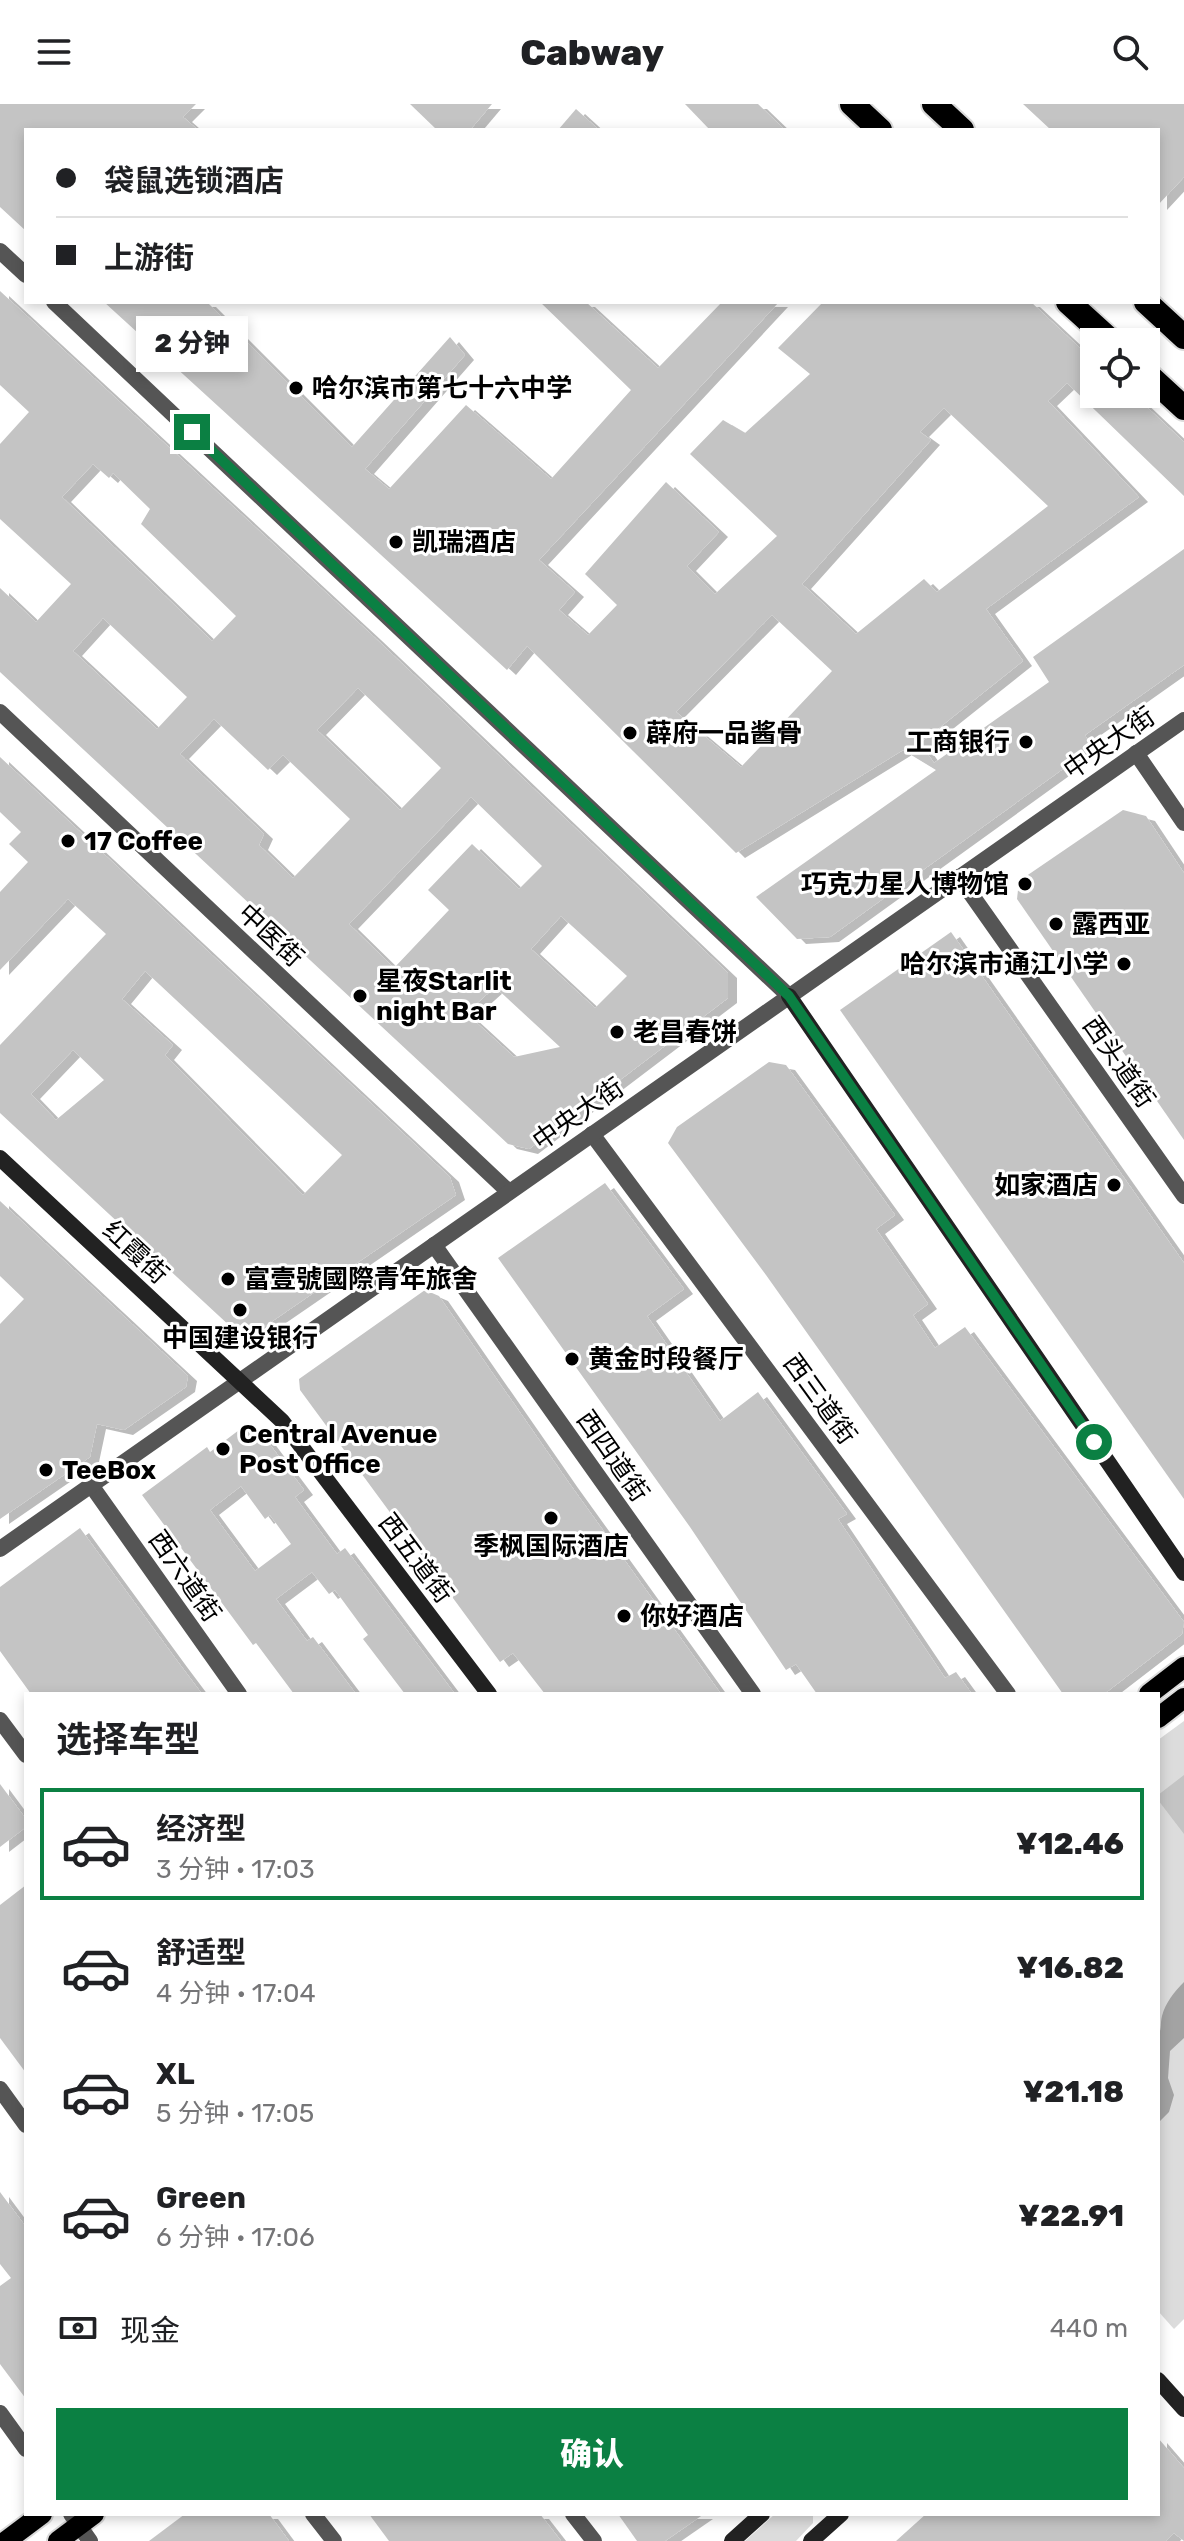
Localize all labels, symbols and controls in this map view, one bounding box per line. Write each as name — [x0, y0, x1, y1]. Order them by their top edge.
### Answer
icon: menu — [32, 30, 76, 74]
icon: search — [1108, 30, 1152, 74]
text: Cabway — [520, 31, 664, 74]
text: 袋鼠选锁酒店 — [104, 163, 284, 199]
text: 上游街 — [104, 240, 194, 276]
callout: 2 分钟 — [136, 316, 248, 372]
text: 2 分钟 — [155, 328, 229, 359]
map controls — [1080, 328, 1160, 408]
button: locate — [1080, 328, 1160, 408]
place label: 哈尔滨市第七十六中学 — [312, 373, 572, 404]
marker: 哈尔滨市第七十六中学 — [287, 379, 305, 397]
route end — [174, 414, 210, 450]
place label: 凯瑞酒店 — [412, 527, 516, 558]
marker: 凯瑞酒店 — [387, 533, 405, 551]
street label: 中央大街 — [1058, 701, 1161, 786]
place label: 薜府一品酱骨 — [646, 718, 802, 749]
marker: 薜府一品酱骨 — [621, 724, 639, 742]
place label: 工商银行 — [906, 727, 1010, 758]
marker: 工商银行 — [1017, 733, 1035, 751]
place label: 17 Coffee — [84, 826, 203, 857]
marker: 17 Coffee — [59, 832, 77, 850]
place label: 巧克力星人博物馆 — [801, 869, 1009, 900]
marker: 巧克力星人博物馆 — [1016, 875, 1034, 893]
street label: 中医街 — [232, 897, 310, 973]
place label: 露西亚 — [1072, 909, 1150, 940]
marker: 露西亚 — [1047, 915, 1065, 933]
place label: 哈尔滨市通江小学 — [900, 949, 1108, 980]
marker: 哈尔滨市通江小学 — [1115, 955, 1133, 973]
place label: 星夜Starlit night Bar — [376, 966, 512, 1027]
marker: 星夜Starlit night Bar — [351, 987, 369, 1005]
street label: 西头道街 — [1076, 1011, 1161, 1114]
place label: 老昌春饼 — [633, 1017, 737, 1048]
marker: 老昌春饼 — [608, 1023, 626, 1041]
street label: 中央大街 — [527, 1072, 630, 1157]
place label: 如家酒店 — [994, 1170, 1098, 1201]
marker: 如家酒店 — [1105, 1176, 1123, 1194]
street label: 红霞街 — [97, 1214, 175, 1290]
place label: 富壹號國際青年旅舍 — [244, 1264, 478, 1295]
marker: 富壹號國際青年旅舍 — [219, 1270, 237, 1288]
marker: 中国建设银行 — [231, 1301, 249, 1319]
place label: 中国建设银行 — [162, 1323, 318, 1354]
place label: 黄金时段餐厅 — [588, 1344, 744, 1375]
street label: 西三道街 — [776, 1348, 863, 1450]
marker: 黄金时段餐厅 — [563, 1350, 581, 1368]
street label: 西四道街 — [570, 1405, 655, 1508]
place label: Central Avenue Post Office — [239, 1419, 438, 1480]
route start — [1076, 1424, 1112, 1460]
marker: Central Avenue Post Office — [214, 1440, 232, 1458]
place label: TeeBox — [62, 1455, 156, 1486]
marker: TeeBox — [37, 1461, 55, 1479]
street label: 西五道街 — [372, 1507, 459, 1609]
marker: 季枫国际酒店 — [542, 1509, 560, 1527]
street label: 西六道街 — [142, 1525, 227, 1628]
place label: 季枫国际酒店 — [473, 1531, 629, 1562]
place label: 你好酒店 — [640, 1601, 744, 1632]
marker: 你好酒店 — [615, 1607, 633, 1625]
text: 选择车型 — [56, 1718, 200, 1761]
icon: car — [60, 1808, 132, 1880]
text: 经济型 — [156, 1811, 246, 1847]
text: ¥12.46 — [1016, 1826, 1124, 1862]
text: 3 分钟 · 17:03 — [156, 1854, 315, 1885]
icon: car — [60, 1932, 132, 2004]
text: 舒适型 — [156, 1935, 246, 1971]
text: ¥16.82 — [1016, 1950, 1124, 1986]
text: 4 分钟 · 17:04 — [156, 1978, 316, 2009]
icon: car — [60, 2056, 132, 2128]
text: XL — [156, 2056, 195, 2092]
text: ¥21.18 — [1023, 2074, 1124, 2110]
text: 5 分钟 · 17:05 — [156, 2098, 314, 2129]
icon: car — [60, 2180, 132, 2252]
text: Green — [156, 2180, 246, 2216]
text: ¥22.91 — [1018, 2198, 1124, 2234]
text: 6 分钟 · 17:06 — [156, 2222, 315, 2253]
icon: cash — [56, 2306, 100, 2350]
text: 现金 — [120, 2313, 180, 2349]
text: 440 m — [1050, 2313, 1128, 2344]
button: 确认 — [56, 2408, 1128, 2500]

